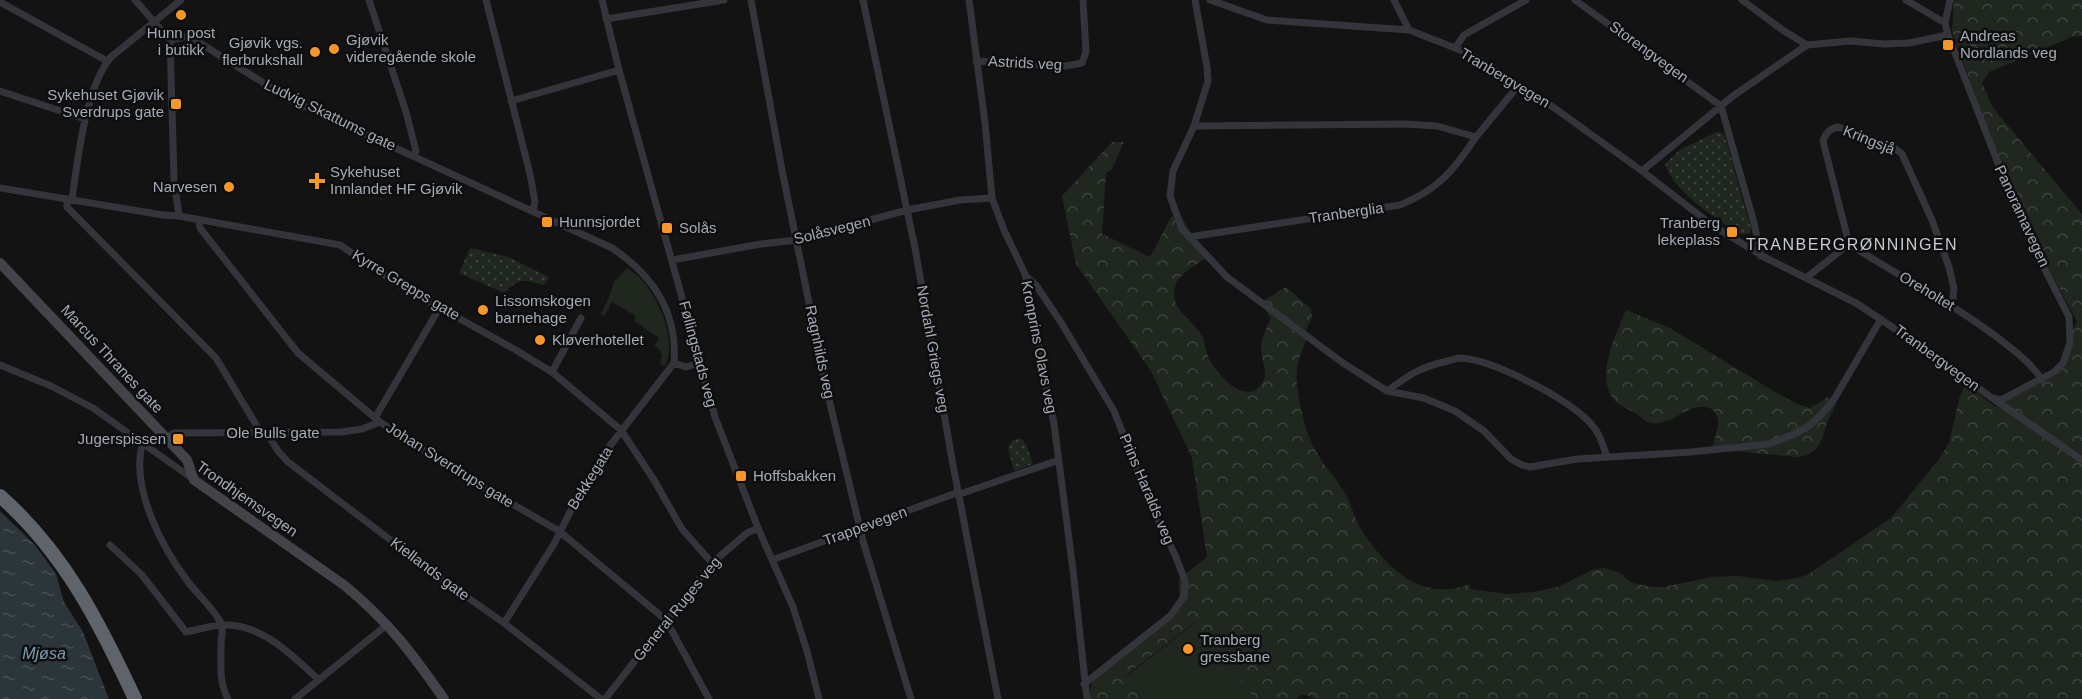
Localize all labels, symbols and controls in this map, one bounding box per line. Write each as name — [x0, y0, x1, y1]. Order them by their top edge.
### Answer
marker: Hunn post i butikk — [174, 8, 188, 22]
street label: Storengvegen — [1607, 17, 1692, 86]
place label: Hunn post i butikk — [147, 24, 216, 58]
place label: Andreas Nordlands veg — [1960, 27, 2057, 61]
place label: Gjøvik videregående skole — [346, 31, 476, 65]
place label: Gjøvik vgs. flerbrukshall — [222, 34, 303, 68]
marker: Andreas Nordlands veg — [1941, 38, 1955, 52]
marker: Gjøvik videregående skole — [327, 42, 341, 56]
street label: Tranbergvegen — [1458, 44, 1553, 111]
marker: Gjøvik vgs. flerbrukshall — [308, 45, 322, 59]
street label: Astrids veg — [988, 52, 1063, 73]
street label: Ludvig Skattums gate — [262, 75, 399, 154]
place label: Sykehuset Gjøvik Sverdrups gate — [47, 86, 164, 120]
marker: Sykehuset Gjøvik Sverdrups gate — [169, 97, 183, 111]
street label: Kringsjå — [1841, 122, 1898, 158]
street label: Panoramavegen — [1991, 162, 2053, 269]
place label: Sykehuset Innlandet HF Gjøvik — [330, 163, 463, 197]
marker: Sykehuset Innlandet HF Gjøvik — [308, 172, 326, 190]
place label: Narvesen — [153, 178, 217, 195]
marker: Narvesen — [222, 180, 236, 194]
street label: Tranberglia — [1307, 199, 1385, 226]
street label: Solåsvegen — [792, 212, 872, 247]
place label: Hunnsjordet — [559, 213, 641, 230]
place label: Tranberg lekeplass — [1657, 214, 1720, 248]
marker: Hunnsjordet — [540, 215, 554, 229]
place label: Solås — [679, 219, 717, 236]
marker: Solås — [660, 221, 674, 235]
marker: Tranberg lekeplass — [1725, 225, 1739, 239]
district label: TRANBERGRØNNINGEN — [1746, 236, 1958, 253]
street label: Kyrre Grepps gate — [349, 246, 463, 323]
street label: Oreholtet — [1896, 267, 1959, 314]
street label: Kronprins Olavs veg — [1018, 279, 1061, 415]
street label: Nordahl Griegs veg — [914, 284, 953, 414]
place label: Lissomskogen barnehage — [495, 292, 591, 326]
street label: Føllingstads veg — [676, 299, 721, 409]
street label: Marcus Thranes gate — [58, 301, 167, 416]
marker: Lissomskogen barnehage — [476, 303, 490, 317]
street label: Ragnhilds veg — [802, 304, 839, 400]
street label: Tranbergvegen — [1891, 321, 1983, 394]
place label: Kløverhotellet — [552, 331, 645, 348]
marker: Kløverhotellet — [533, 333, 547, 347]
street label: Johan Sverdrups gate — [384, 418, 517, 511]
street label: Ole Bulls gate — [226, 424, 320, 441]
place label: Jugerspissen — [78, 430, 166, 447]
street label: Prins Haralds veg — [1117, 431, 1178, 547]
marker: Jugerspissen — [171, 432, 185, 446]
street label: Bekkegata — [564, 443, 616, 512]
street label: Trondhjemsvegen — [193, 457, 301, 540]
place label: Hoffsbakken — [753, 467, 836, 484]
marker: Hoffsbakken — [734, 469, 748, 483]
street label: Trappevegen — [821, 503, 909, 549]
street label: Kiellands gate — [388, 533, 473, 604]
street label: General Ruges veg — [629, 553, 724, 664]
place label: Tranberg gressbane — [1200, 631, 1270, 665]
marker: Tranberg gressbane — [1181, 642, 1195, 656]
water label: Mjøsa — [22, 645, 66, 662]

